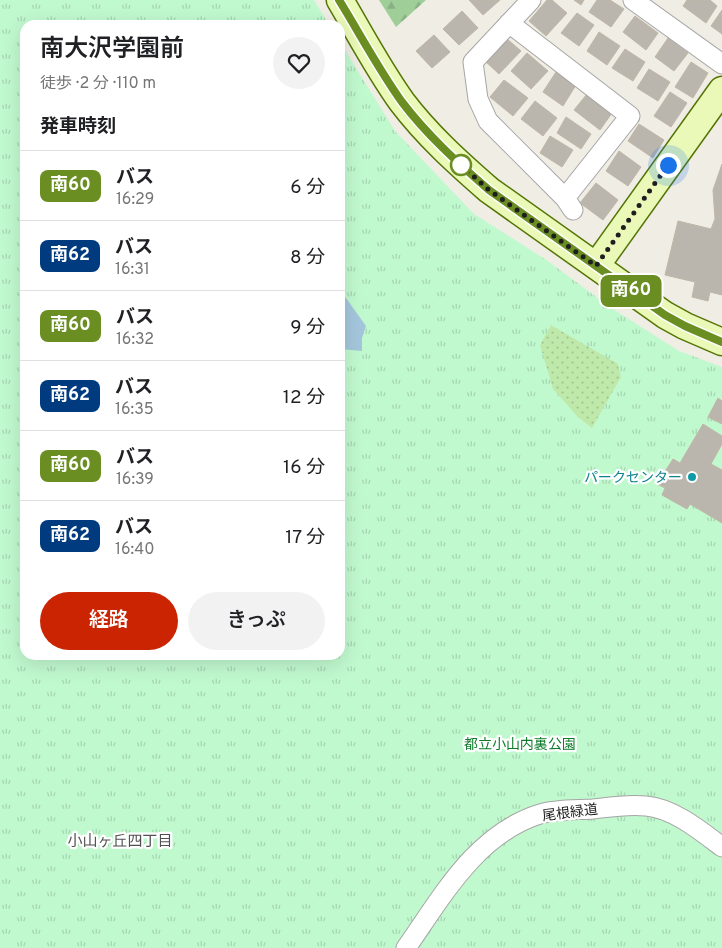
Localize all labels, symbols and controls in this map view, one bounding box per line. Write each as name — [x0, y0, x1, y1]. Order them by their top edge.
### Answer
text: 南大沢学園前 — [40, 35, 184, 65]
button: heart — [273, 37, 325, 89]
text: 徒歩 · 2 分 · 110 m — [40, 74, 156, 94]
text: 発車時刻 — [40, 115, 116, 139]
your location — [656, 153, 681, 178]
unlabelled marker — [450, 154, 472, 176]
text: バス — [116, 166, 154, 190]
text: 南60 — [50, 174, 91, 197]
text: 6 分 — [290, 176, 325, 200]
text: 16:29 — [116, 190, 154, 210]
text: バス — [115, 236, 153, 260]
text: 南62 — [50, 244, 90, 267]
text: 8 分 — [290, 246, 325, 270]
text: 16:31 — [115, 260, 150, 280]
line badge: 南60 — [602, 275, 660, 307]
text: 南60 — [611, 279, 651, 302]
text: バス — [116, 306, 154, 330]
text: 南60 — [50, 314, 91, 337]
text: 9 分 — [290, 316, 325, 340]
text: 16:32 — [116, 330, 154, 350]
text: バス — [115, 376, 153, 400]
text: 南62 — [50, 384, 90, 407]
text: 12 分 — [283, 386, 325, 410]
text: 16:35 — [115, 400, 154, 420]
text: バス — [116, 446, 154, 470]
text: 南60 — [50, 454, 91, 477]
text: 16 分 — [283, 456, 325, 480]
text: 16:39 — [116, 470, 154, 490]
place label: パークセンター — [584, 470, 682, 487]
marker: パークセンター — [686, 471, 698, 483]
text: バス — [115, 516, 153, 540]
text: 南62 — [50, 524, 90, 547]
text: 17 分 — [285, 526, 325, 550]
text: 16:40 — [115, 540, 154, 560]
button: 経路 — [40, 592, 178, 650]
button: きっぷ — [188, 592, 325, 650]
park label: 都立小山内裏公園 — [464, 737, 576, 754]
street label: 尾根緑道 — [541, 802, 599, 825]
district label: 小山ヶ丘四丁目 — [67, 833, 173, 852]

